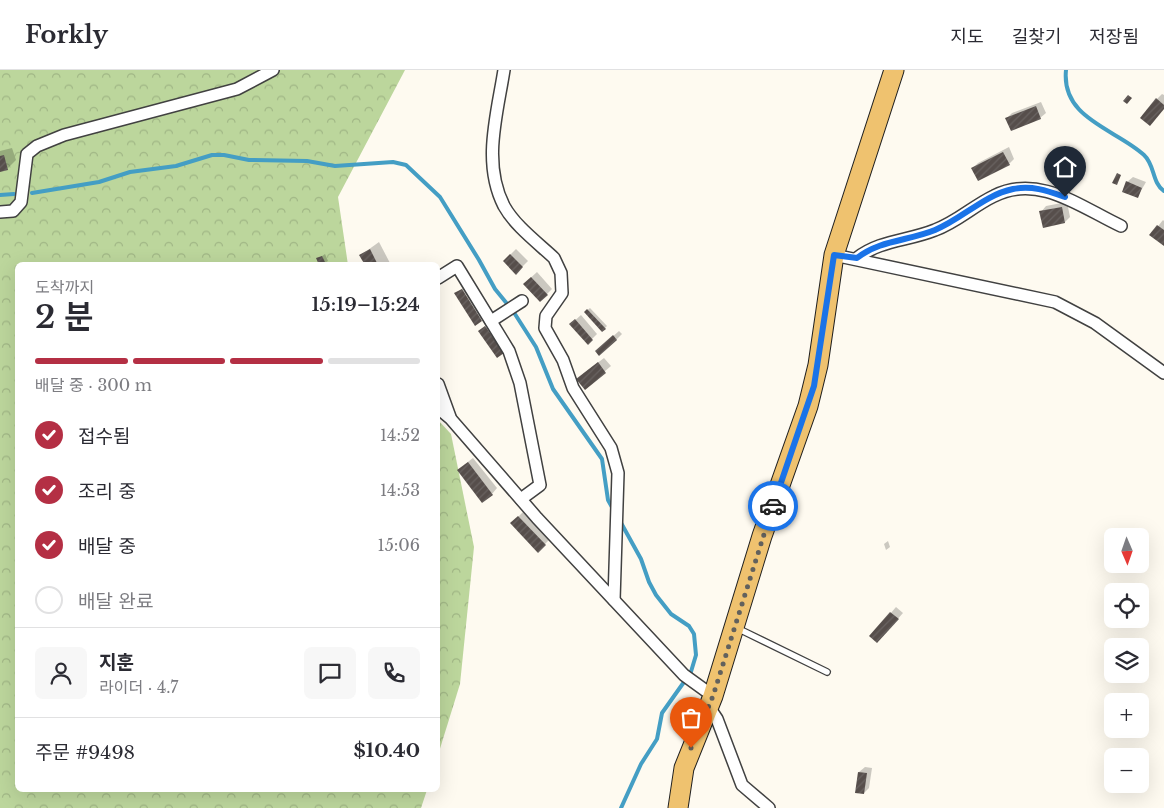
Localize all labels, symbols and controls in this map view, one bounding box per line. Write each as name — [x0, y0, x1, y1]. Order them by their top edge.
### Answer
text: Forkly — [25, 20, 108, 49]
text: 지도 — [951, 26, 984, 48]
text: 길찾기 — [1012, 26, 1061, 48]
text: 저장됨 — [1089, 26, 1139, 48]
pin — [1044, 146, 1086, 197]
icon: home — [1051, 153, 1079, 181]
text: 도착까지 — [35, 277, 94, 297]
text: 15:19–15:24 — [311, 293, 420, 316]
text: 2 분 — [35, 297, 94, 337]
text: 배달 중 · 300 m — [35, 375, 152, 395]
icon: check — [35, 421, 63, 449]
text: 접수됨 — [78, 425, 130, 448]
text: 14:52 — [380, 425, 420, 445]
icon: check — [35, 476, 63, 504]
text: 조리 중 — [78, 480, 136, 503]
text: 14:53 — [380, 480, 420, 500]
courier — [748, 481, 798, 531]
icon: car — [759, 492, 787, 520]
north arrow — [1104, 528, 1149, 572]
map controls — [1104, 528, 1149, 793]
icon: check — [35, 531, 63, 559]
text: 배달 중 — [78, 535, 136, 558]
text: 15:06 — [378, 535, 420, 555]
button: locate — [1104, 583, 1149, 628]
text: 배달 완료 — [78, 590, 153, 613]
button: layers — [1104, 638, 1149, 683]
button: person — [35, 647, 87, 699]
button: chat — [304, 647, 356, 699]
button: phone — [368, 647, 420, 699]
text: 지훈 — [99, 651, 134, 674]
text: 라이더 · 4.7 — [99, 677, 178, 697]
button: + — [1104, 693, 1149, 738]
pin — [670, 697, 712, 748]
icon: bag — [677, 704, 705, 732]
text: $10.40 — [354, 739, 420, 762]
text: 주문 #9498 — [35, 741, 135, 764]
button: − — [1104, 748, 1149, 793]

